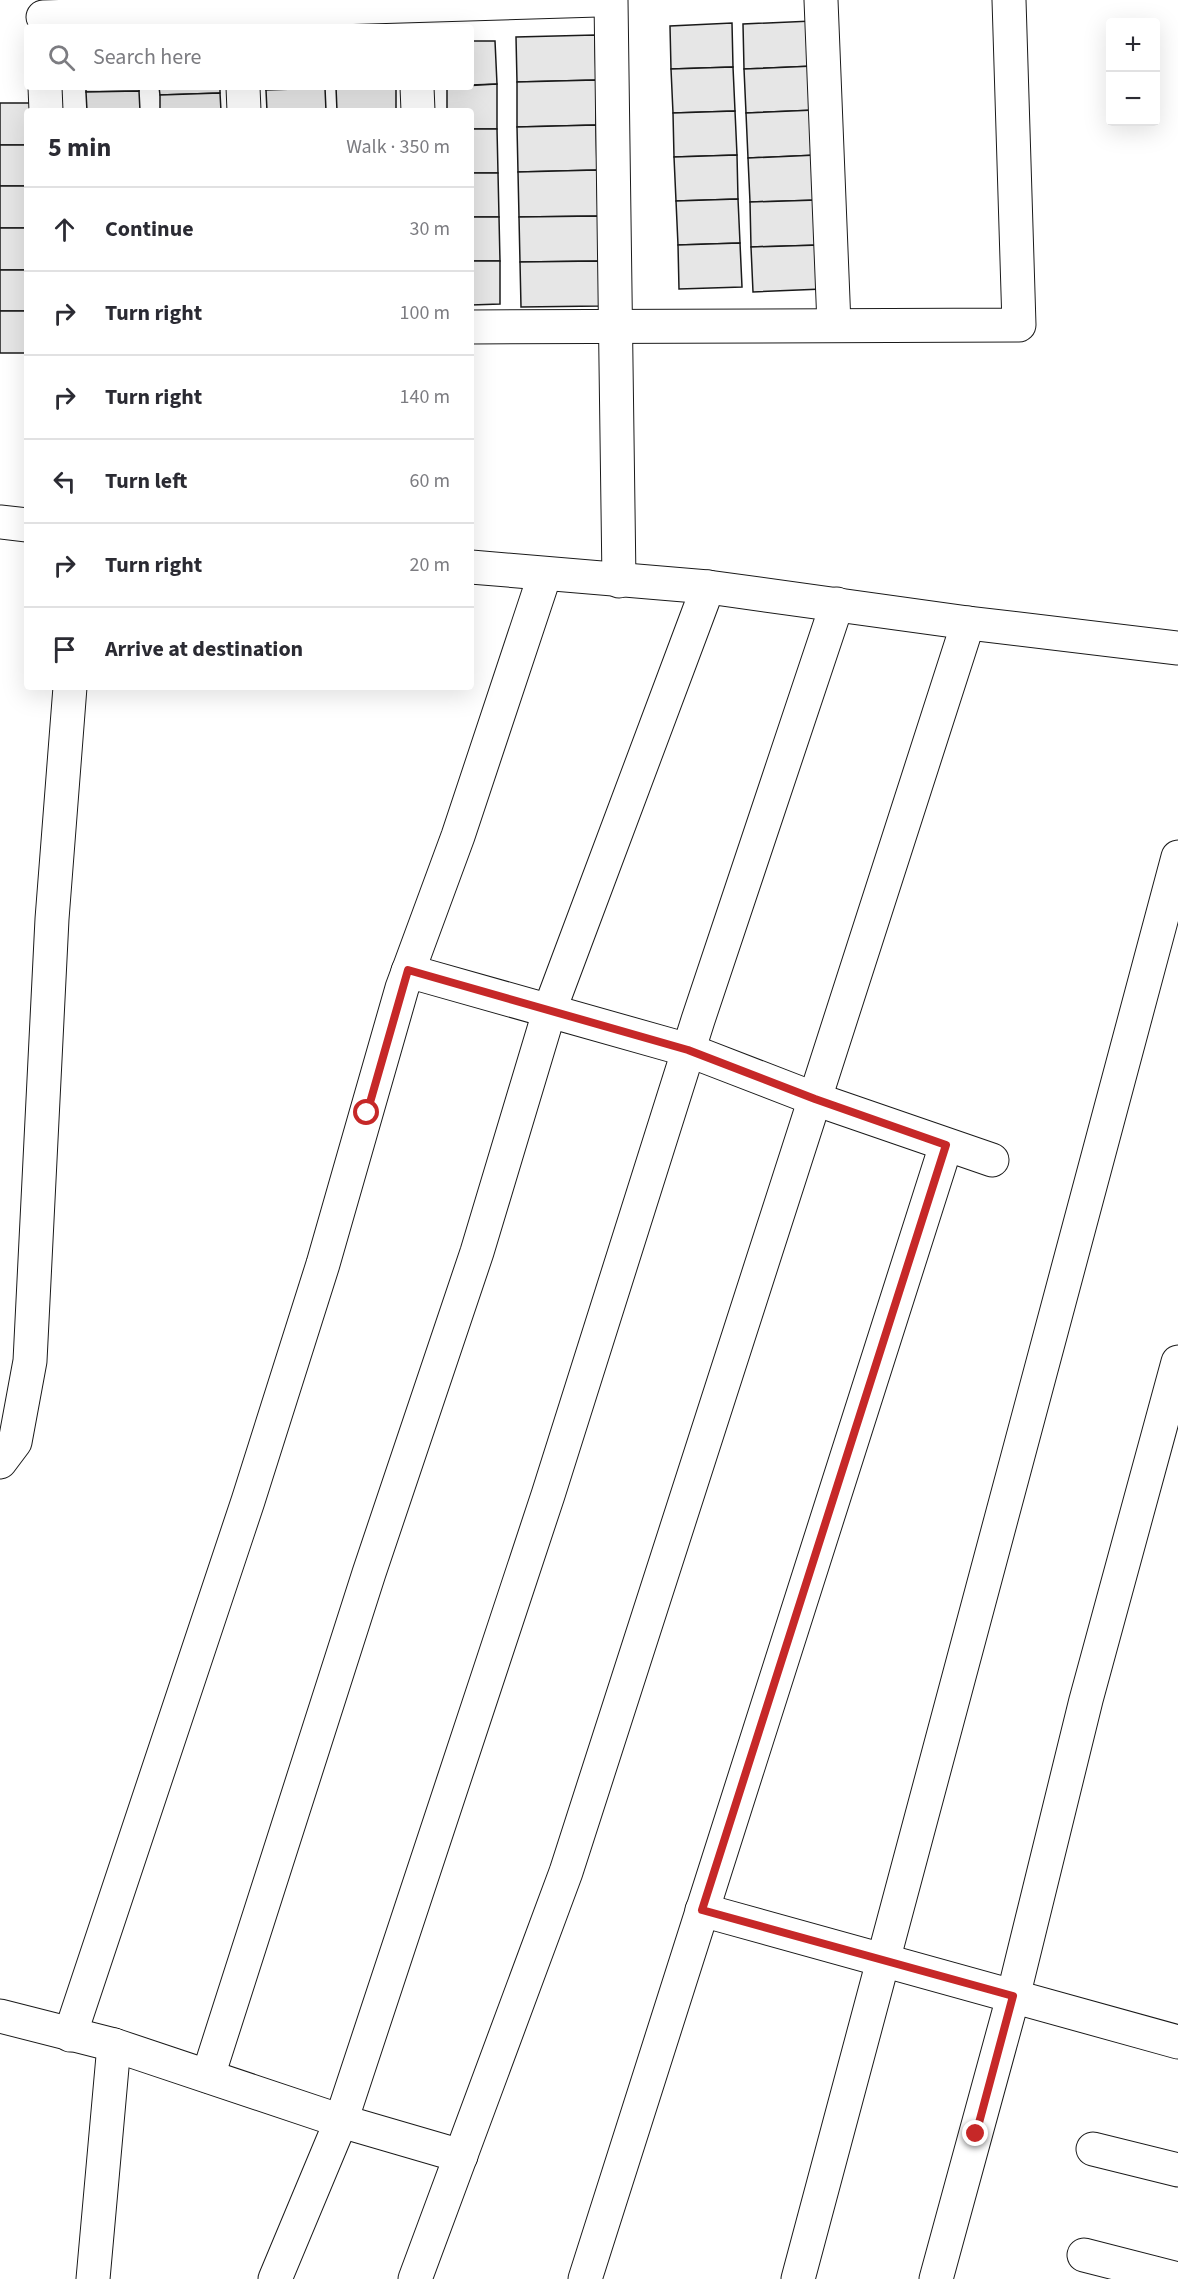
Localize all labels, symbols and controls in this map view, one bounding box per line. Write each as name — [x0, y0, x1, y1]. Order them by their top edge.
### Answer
map controls — [1106, 18, 1160, 126]
button: + — [1106, 18, 1160, 72]
search box — [24, 24, 474, 90]
icon: search — [45, 41, 78, 74]
text: Search here — [93, 41, 201, 73]
button: − — [1106, 72, 1160, 126]
text: 5 min — [48, 129, 111, 166]
text: Walk · 350 m — [346, 133, 450, 161]
icon: ahead — [48, 213, 81, 246]
text: Continue — [105, 213, 194, 245]
text: 30 m — [410, 215, 450, 243]
icon: right — [48, 297, 81, 330]
text: Turn right — [105, 297, 202, 329]
text: 100 m — [400, 299, 450, 327]
icon: right — [48, 381, 81, 414]
text: Turn right — [105, 381, 202, 413]
text: 140 m — [400, 383, 450, 411]
icon: left — [48, 465, 81, 498]
text: Turn left — [105, 465, 187, 497]
text: 60 m — [410, 467, 450, 495]
icon: right — [48, 549, 81, 582]
text: Turn right — [105, 549, 202, 581]
text: 20 m — [410, 551, 450, 579]
icon: arrive — [48, 633, 81, 666]
text: Arrive at destination — [105, 633, 303, 665]
route start — [353, 1099, 379, 1125]
route end — [962, 2120, 988, 2146]

